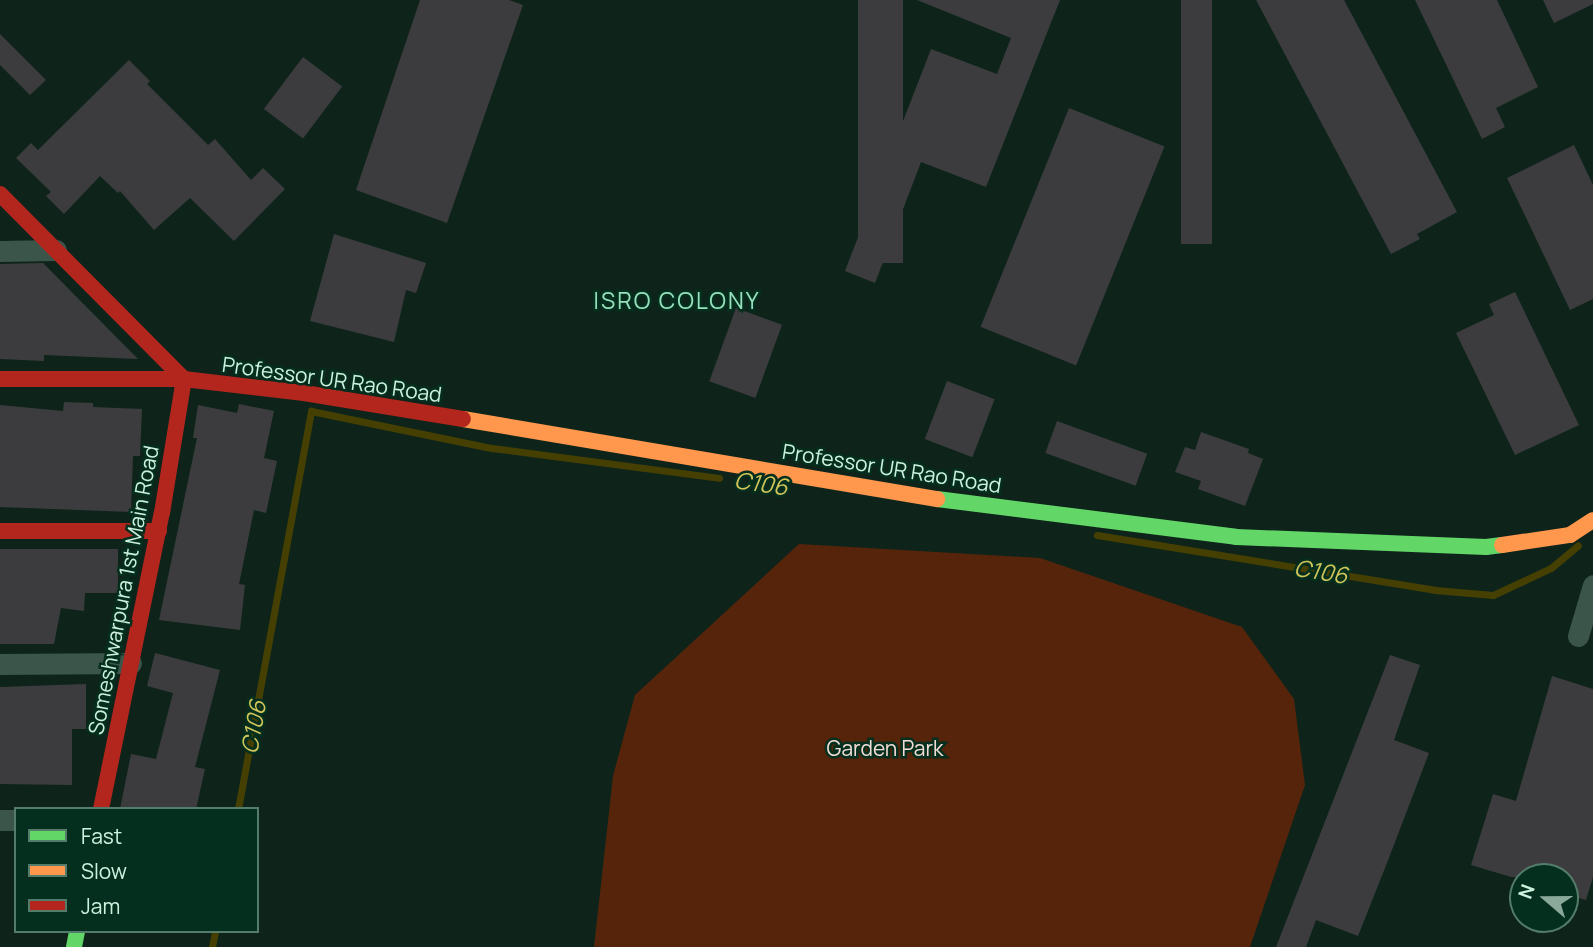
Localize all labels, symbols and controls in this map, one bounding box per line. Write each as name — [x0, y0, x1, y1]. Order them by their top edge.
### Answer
district label: ISRO COLONY — [595, 286, 759, 314]
street label: Professor UR Rao Road — [221, 351, 443, 407]
street label: Professor UR Rao Road — [781, 438, 1003, 498]
street label: Someshwarpura 1st Main Road — [83, 443, 163, 737]
water label: C106 — [732, 466, 790, 500]
water label: C106 — [1292, 553, 1350, 589]
water label: C106 — [235, 698, 271, 756]
park label: Garden Park — [827, 735, 943, 761]
legend — [14, 807, 259, 933]
text: Fast — [81, 822, 122, 850]
text: Slow — [81, 857, 127, 885]
north arrow — [1509, 863, 1579, 933]
text: N — [1512, 881, 1541, 902]
text: Jam — [81, 892, 120, 920]

